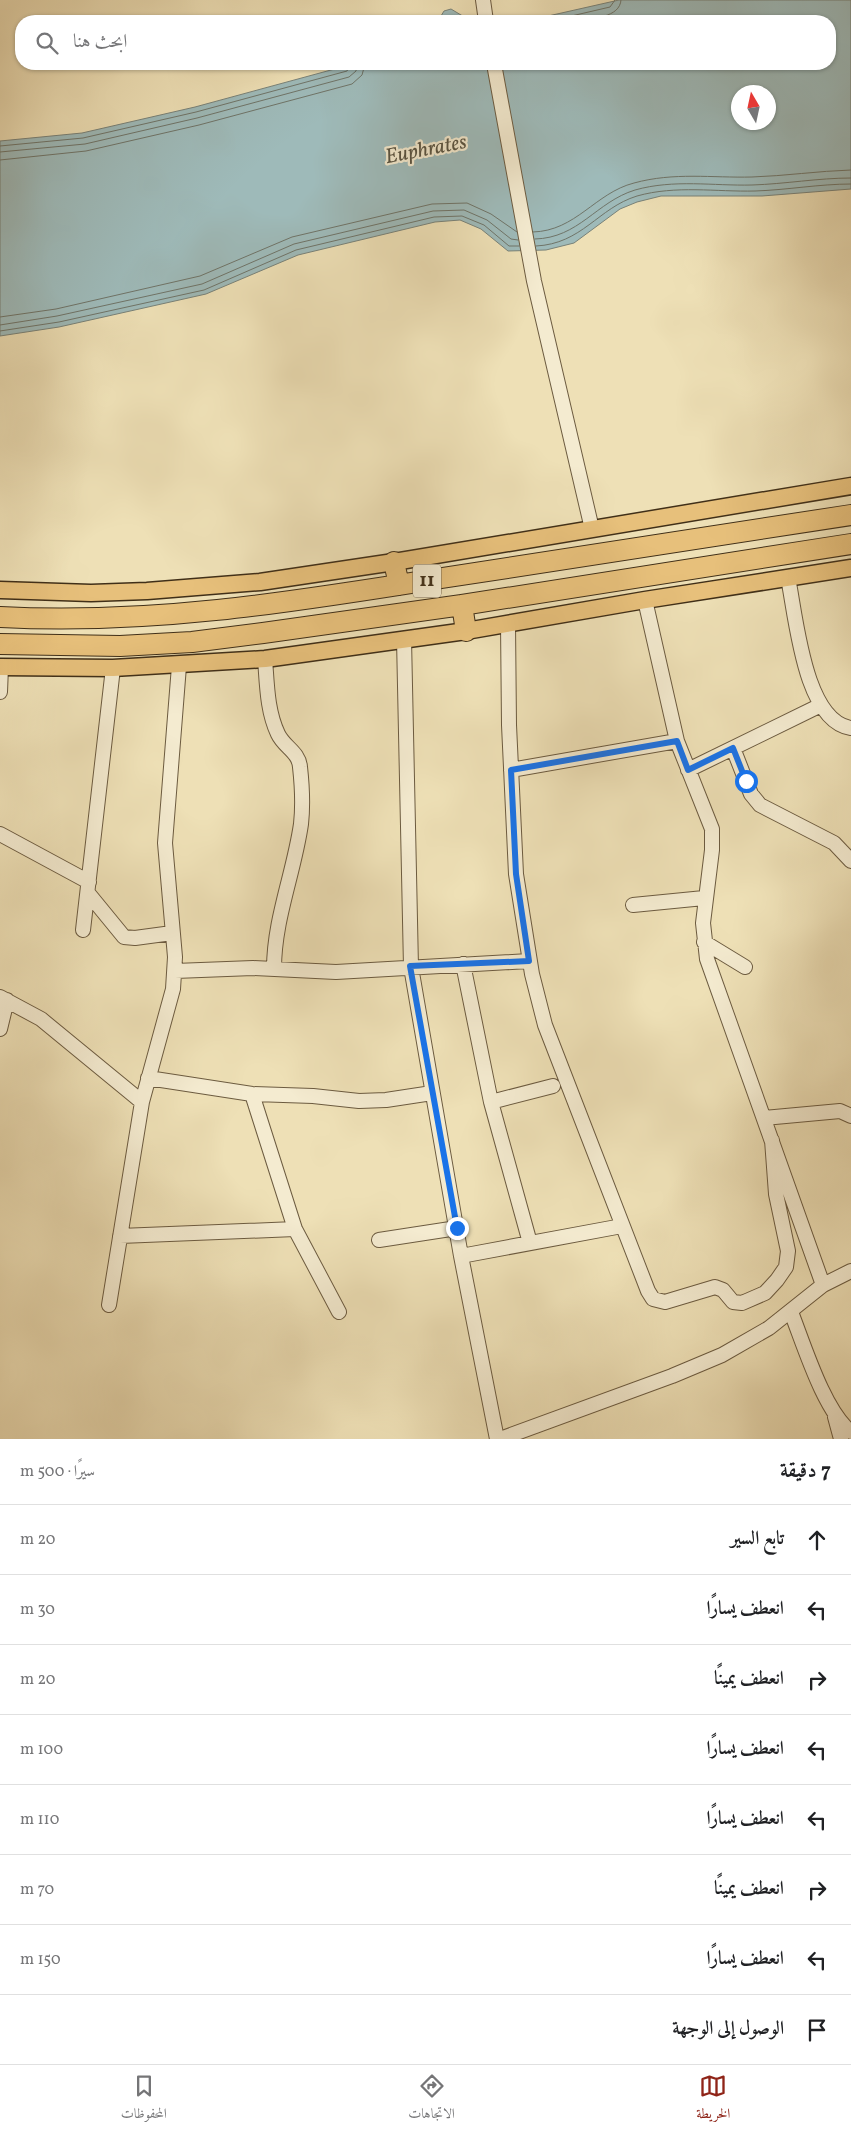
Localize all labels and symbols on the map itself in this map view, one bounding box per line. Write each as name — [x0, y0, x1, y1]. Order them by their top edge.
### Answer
north arrow — [731, 85, 776, 130]
water label: Euphrates — [383, 128, 470, 172]
road number: 11 — [413, 564, 441, 598]
route start — [735, 770, 758, 793]
route end — [446, 1217, 469, 1240]

